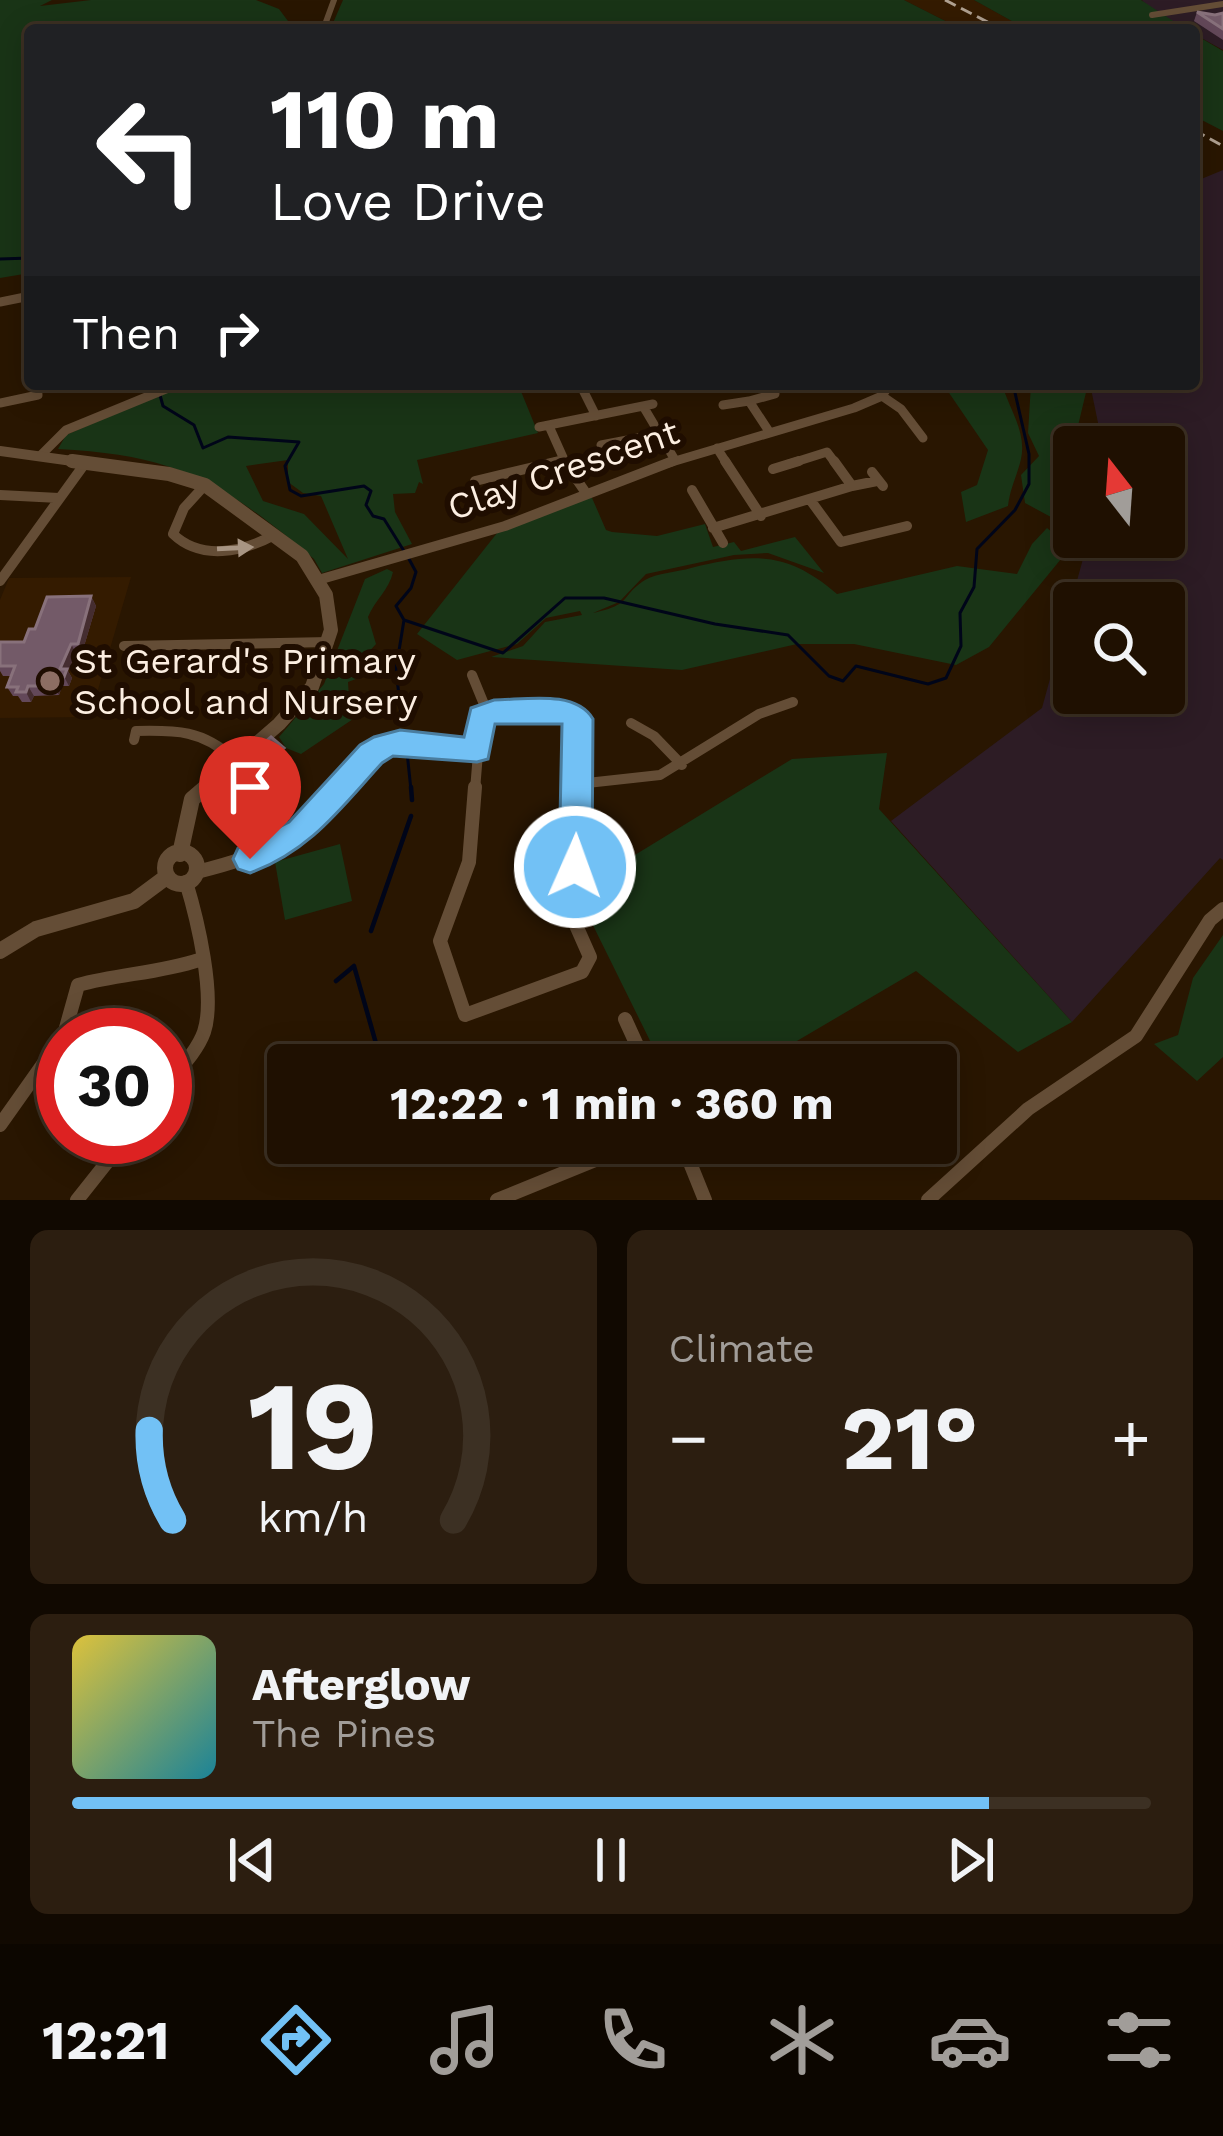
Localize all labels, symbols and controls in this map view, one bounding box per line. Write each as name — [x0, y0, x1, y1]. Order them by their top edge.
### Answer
text: 110 m — [270, 70, 500, 168]
icon: left — [72, 72, 228, 228]
text: Love Drive — [270, 170, 546, 233]
icon: right — [204, 300, 270, 366]
text: Then — [72, 307, 180, 360]
street label: Clay Crescent — [442, 411, 684, 529]
north arrow — [1053, 426, 1185, 558]
map controls — [1053, 426, 1185, 714]
one-way arrow — [217, 538, 255, 557]
button: search — [1053, 582, 1185, 714]
place label: St Gerard's Primary School and Nursery — [74, 640, 418, 723]
marker: St Gerard's Primary School and Nursery — [37, 668, 63, 694]
pin — [199, 736, 301, 859]
icon: arrive — [217, 754, 283, 820]
position arrow — [512, 804, 638, 930]
speed limit sign: 30 — [36, 1008, 192, 1164]
text: 12:22 · 1 min · 360 m — [390, 1077, 834, 1130]
text: Climate — [669, 1326, 815, 1371]
text: 19 — [248, 1353, 379, 1499]
text: 21° — [841, 1385, 978, 1491]
text: − — [669, 1400, 708, 1477]
text: + — [1111, 1400, 1151, 1477]
text: km/h — [258, 1492, 368, 1542]
text: Afterglow — [252, 1658, 471, 1711]
text: The Pines — [252, 1711, 436, 1756]
icon: previous — [219, 1827, 285, 1893]
icon: pause — [578, 1827, 644, 1893]
icon: next — [938, 1827, 1004, 1893]
icon: directions — [254, 1998, 338, 2082]
icon: music — [423, 1998, 507, 2082]
icon: phone — [591, 1998, 675, 2082]
icon: climate — [760, 1998, 844, 2082]
icon: car — [928, 1998, 1012, 2082]
icon: filters — [1097, 1998, 1181, 2082]
text: 12:21 — [42, 2009, 170, 2072]

